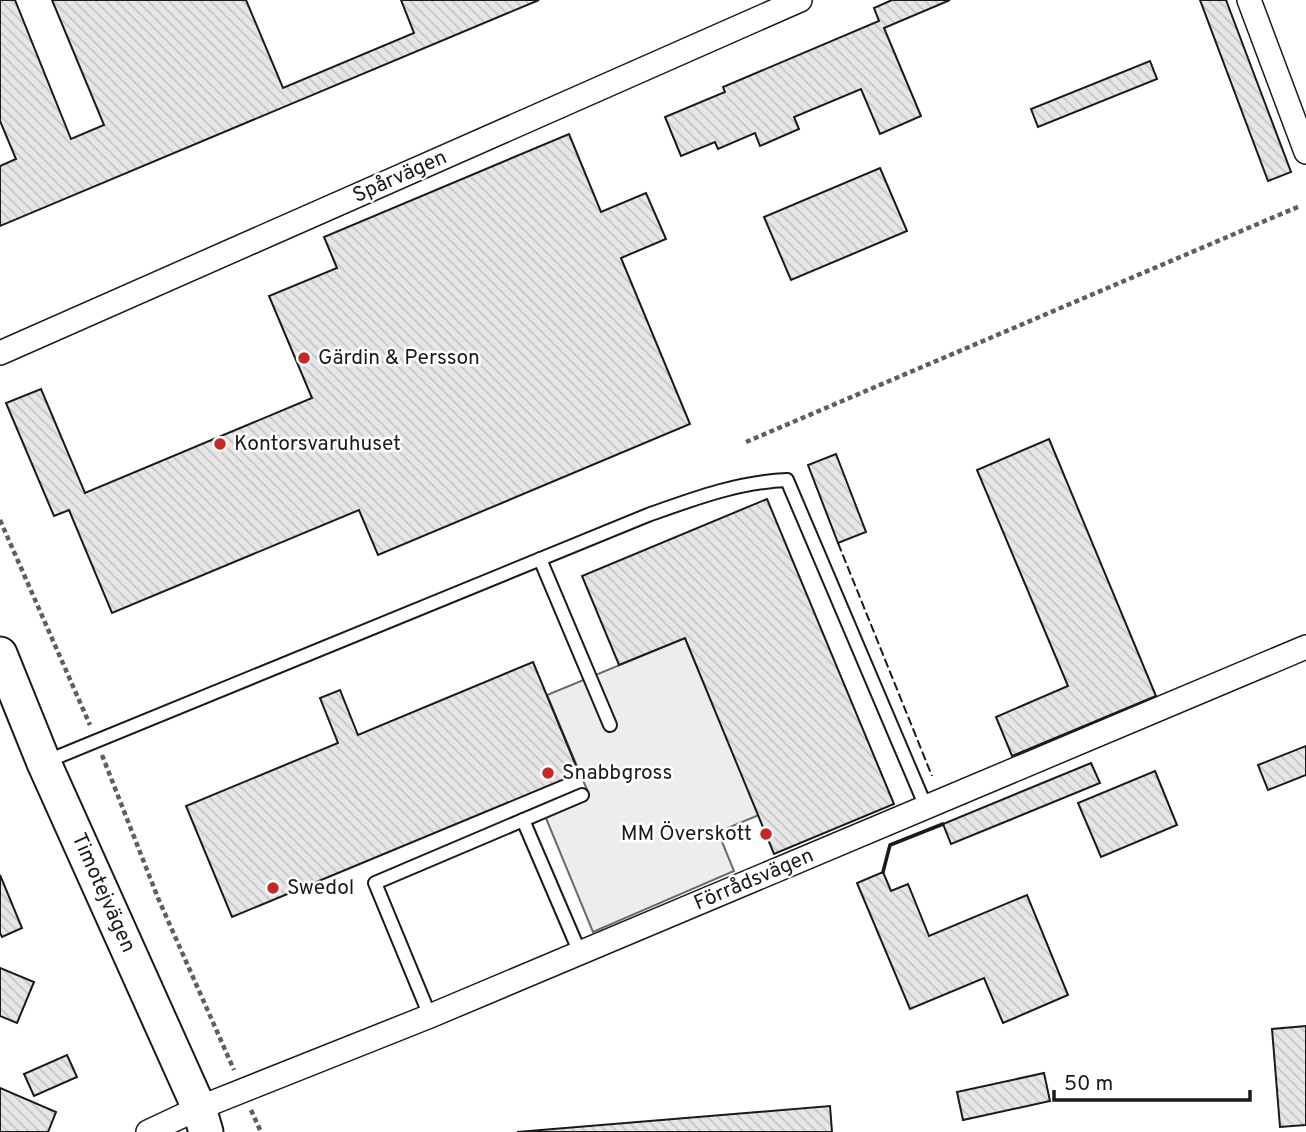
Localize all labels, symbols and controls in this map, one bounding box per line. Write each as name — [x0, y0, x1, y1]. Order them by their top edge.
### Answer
street label: Spårvägen — [349, 144, 451, 210]
place label: Gärdin & Persson — [318, 345, 480, 372]
marker: Gärdin & Persson — [296, 350, 312, 366]
place label: Kontorsvaruhuset — [234, 431, 401, 458]
marker: Kontorsvaruhuset — [212, 436, 228, 452]
place label: Snabbgross — [562, 760, 672, 787]
marker: Snabbgross — [540, 765, 556, 781]
place label: MM Överskott — [621, 821, 752, 848]
marker: MM Överskott — [758, 826, 774, 842]
street label: Timotejvägen — [65, 829, 141, 957]
street label: Förrådsvägen — [690, 843, 818, 917]
place label: Swedol — [287, 875, 354, 902]
marker: Swedol — [265, 880, 281, 896]
scale bar — [1054, 1058, 1250, 1102]
text: 50 m — [1064, 1071, 1113, 1098]

